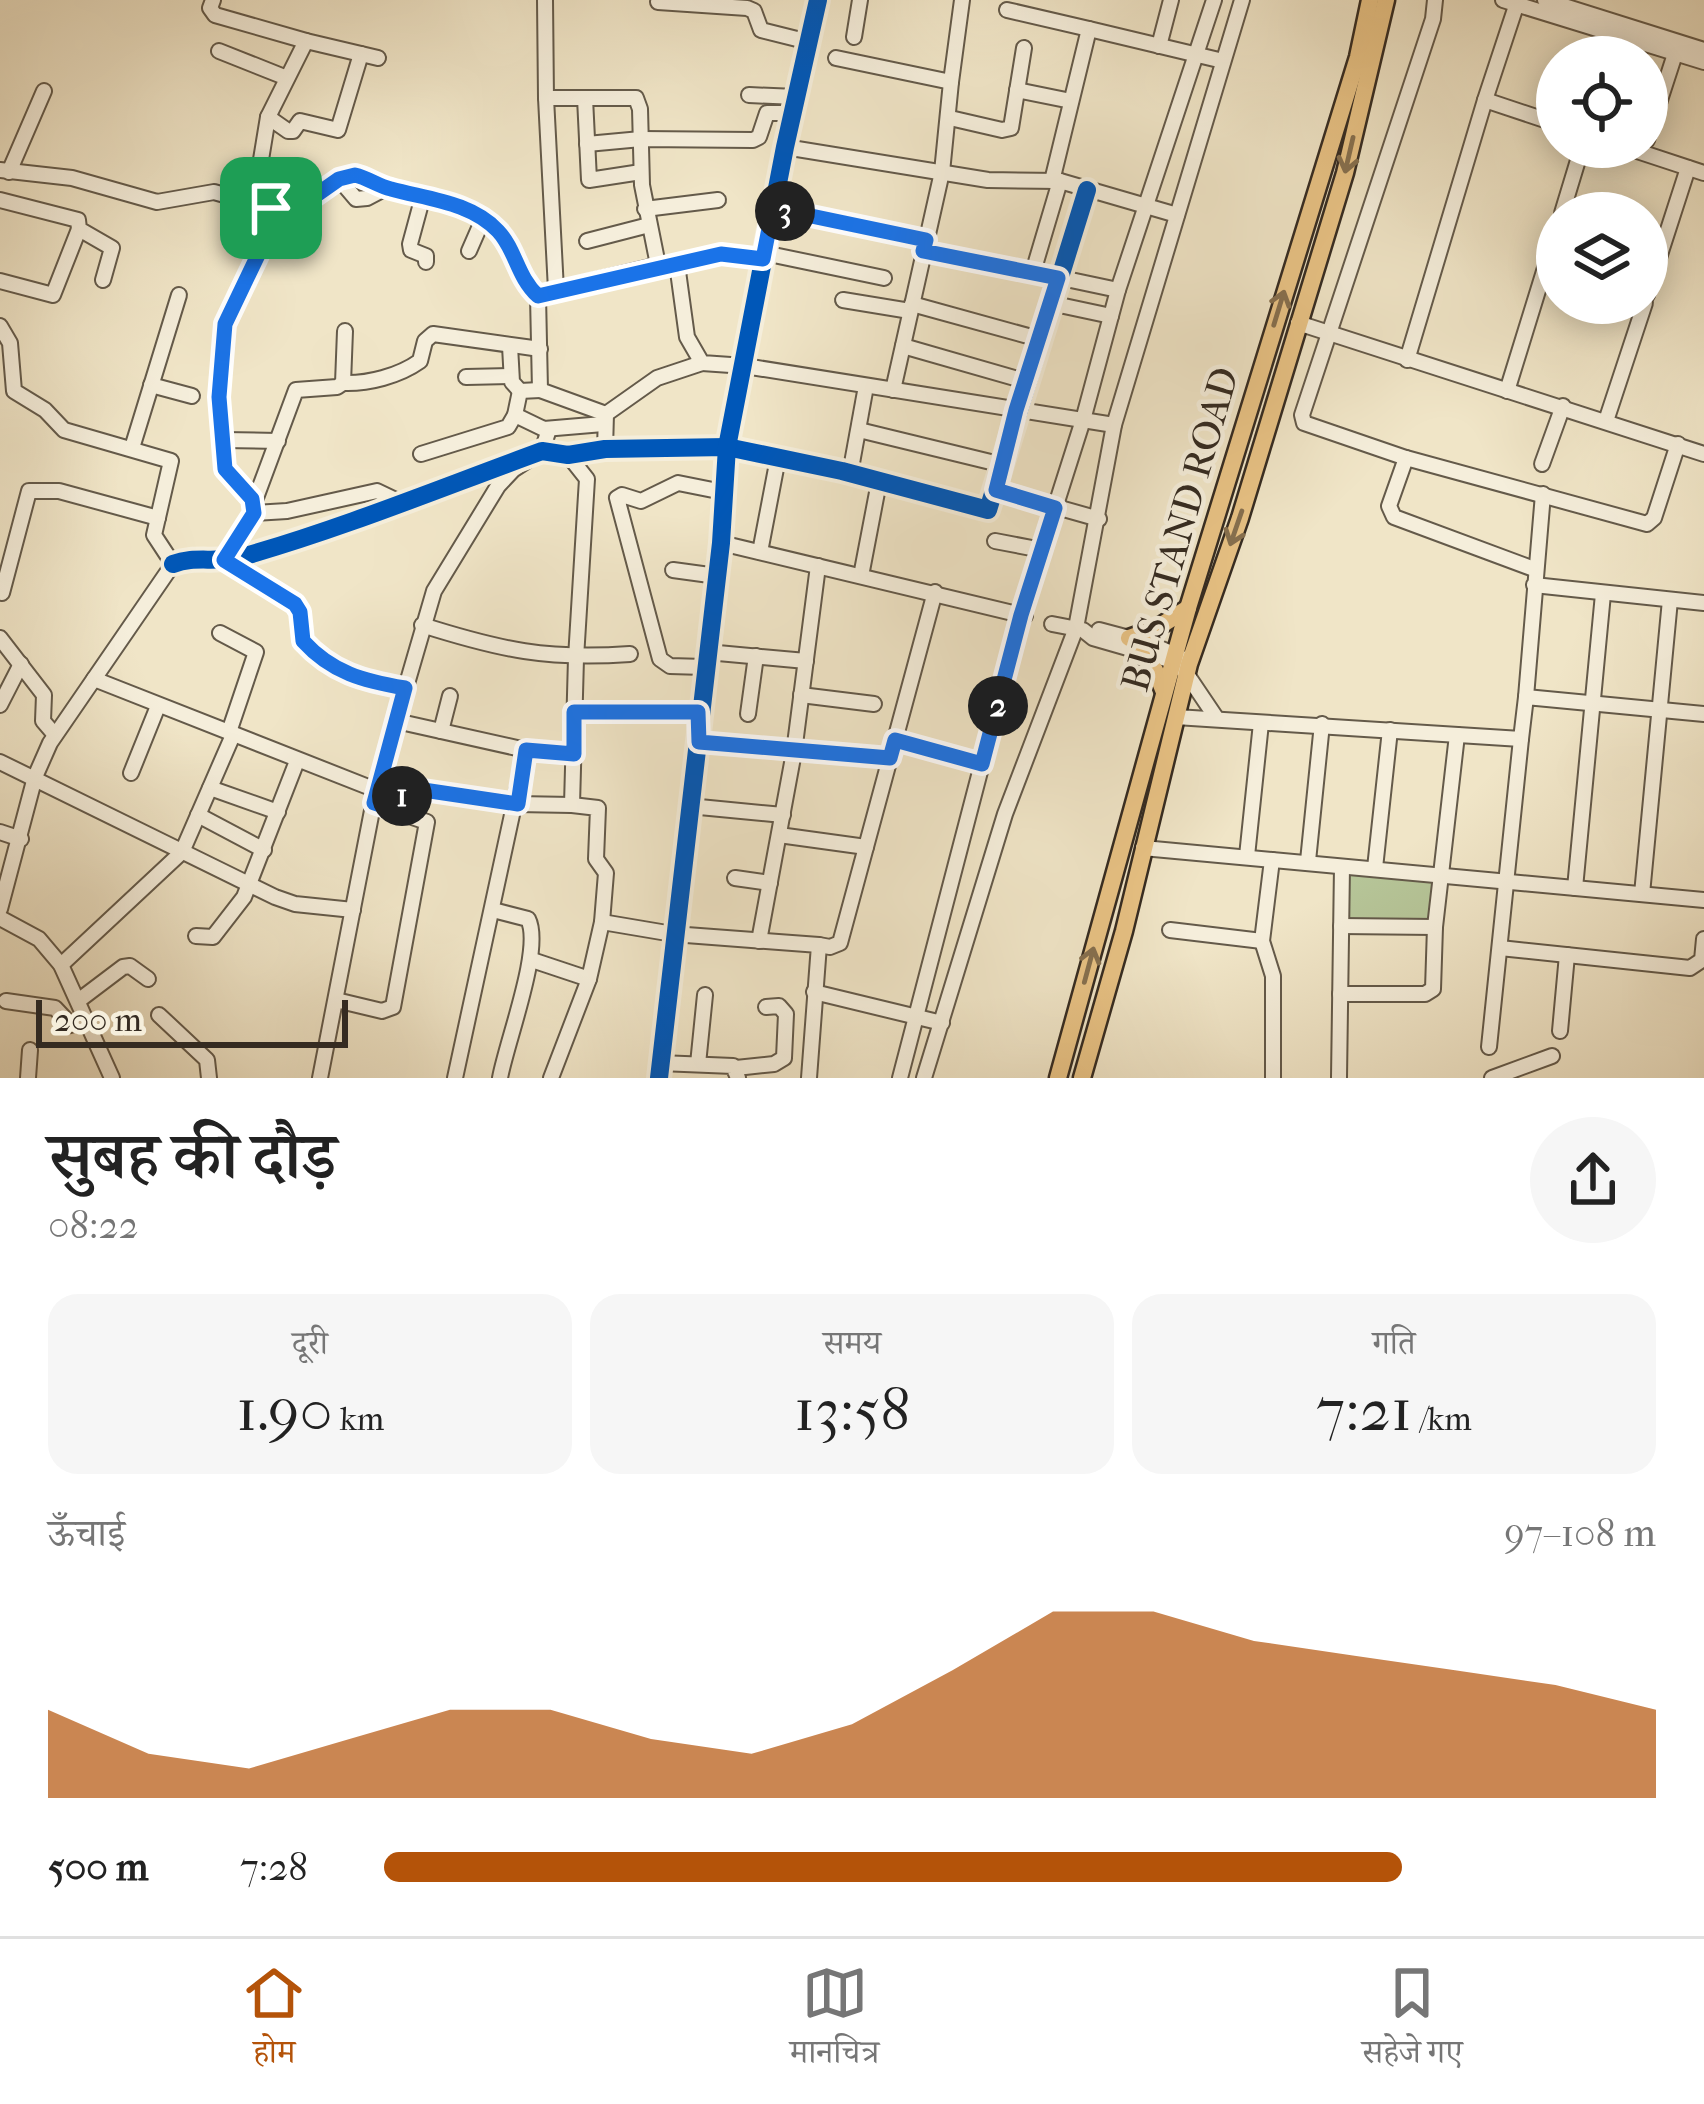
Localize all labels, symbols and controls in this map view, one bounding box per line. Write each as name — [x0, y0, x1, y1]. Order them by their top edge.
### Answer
map controls — [1536, 36, 1668, 324]
button: locate — [1536, 36, 1668, 168]
one-way arrow — [1337, 135, 1359, 173]
pin — [220, 157, 322, 259]
icon: arrive — [238, 175, 304, 241]
pin: 3 — [755, 181, 815, 241]
text: 3 — [778, 191, 792, 230]
button: layers — [1536, 192, 1668, 324]
one-way arrow — [1269, 290, 1291, 328]
street label: BUS STAND ROAD — [1112, 362, 1248, 696]
one-way arrow — [1224, 509, 1245, 546]
pin: 2 — [968, 676, 1028, 736]
text: 2 — [990, 686, 1006, 725]
pin: 1 — [372, 766, 432, 826]
text: 1 — [396, 776, 408, 815]
one-way arrow — [1080, 947, 1102, 985]
scale bar — [36, 994, 348, 1047]
text: 200 m — [54, 1001, 142, 1040]
button: share — [1530, 1117, 1656, 1243]
text: सुबह की दौड़ — [48, 1118, 336, 1195]
text: 08:22 — [48, 1202, 139, 1248]
text: दूरी — [292, 1324, 328, 1363]
text: समय — [823, 1324, 881, 1363]
text: गति — [1372, 1324, 1416, 1363]
text: 1.90 — [236, 1375, 333, 1446]
text: 13:58 — [794, 1375, 910, 1446]
text: 7:21 — [1316, 1375, 1412, 1446]
text: km — [333, 1400, 384, 1439]
text: /km — [1412, 1400, 1472, 1439]
text: ऊँचाई — [48, 1510, 125, 1556]
text: 97–108 m — [1504, 1510, 1656, 1556]
text: 500 m — [48, 1844, 149, 1890]
text: 7:28 — [240, 1844, 308, 1890]
tab: होम — [241, 1960, 307, 2084]
tab: मानचित्र — [790, 1960, 879, 2084]
tab: सहेजे गए — [1362, 1960, 1463, 2084]

